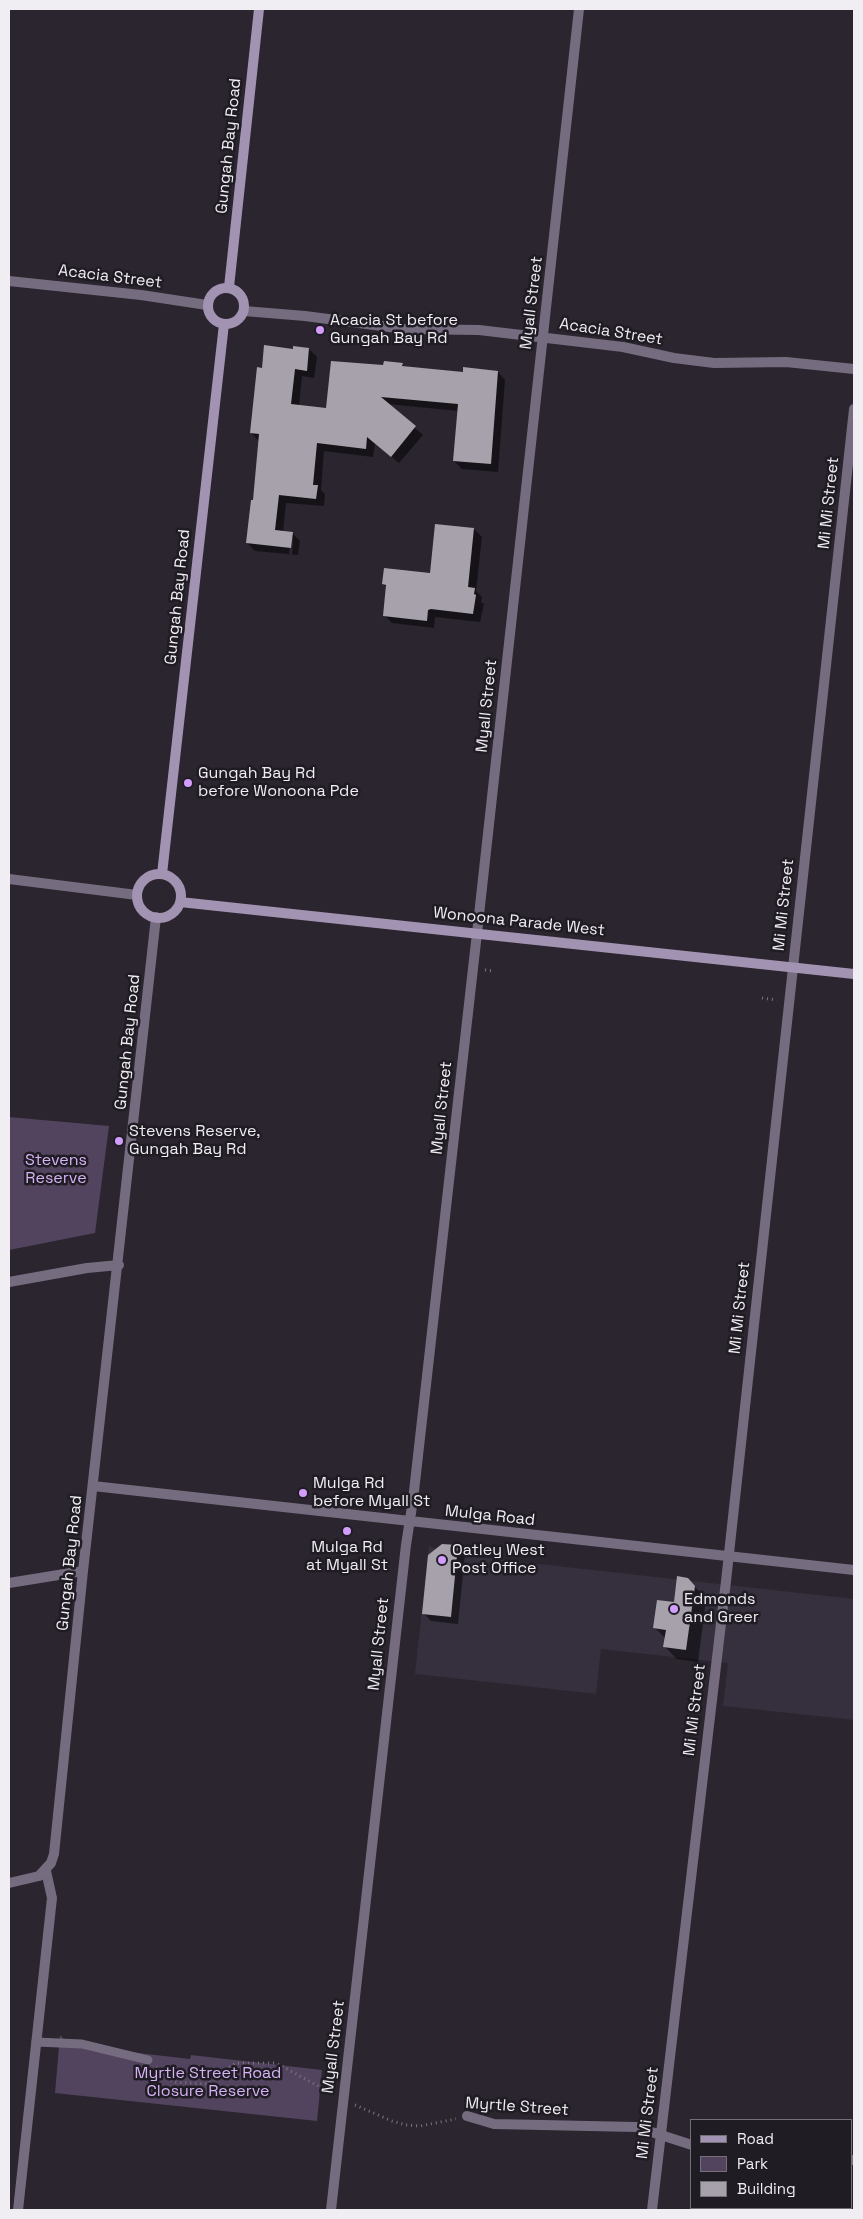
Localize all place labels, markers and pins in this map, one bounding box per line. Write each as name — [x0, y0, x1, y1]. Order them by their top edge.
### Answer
place label: Acacia St before Gungah Bay Rd — [330, 311, 458, 349]
marker: Acacia St before Gungah Bay Rd — [314, 324, 326, 336]
place label: Gungah Bay Rd before Wonoona Pde — [198, 764, 359, 802]
marker: Gungah Bay Rd before Wonoona Pde — [182, 777, 194, 789]
place label: Stevens Reserve, Gungah Bay Rd — [129, 1122, 260, 1160]
marker: Stevens Reserve, Gungah Bay Rd — [113, 1135, 125, 1147]
place label: Mulga Rd before Myall St — [313, 1474, 430, 1512]
marker: Mulga Rd before Myall St — [297, 1487, 309, 1499]
marker: Mulga Rd at Myall St — [341, 1525, 353, 1537]
place label: Mulga Rd at Myall St — [306, 1538, 388, 1576]
place label: Oatley West Post Office — [452, 1541, 545, 1579]
marker: Oatley West Post Office — [436, 1554, 448, 1566]
place label: Edmonds and Greer — [684, 1590, 759, 1628]
marker: Edmonds and Greer — [668, 1603, 680, 1615]

